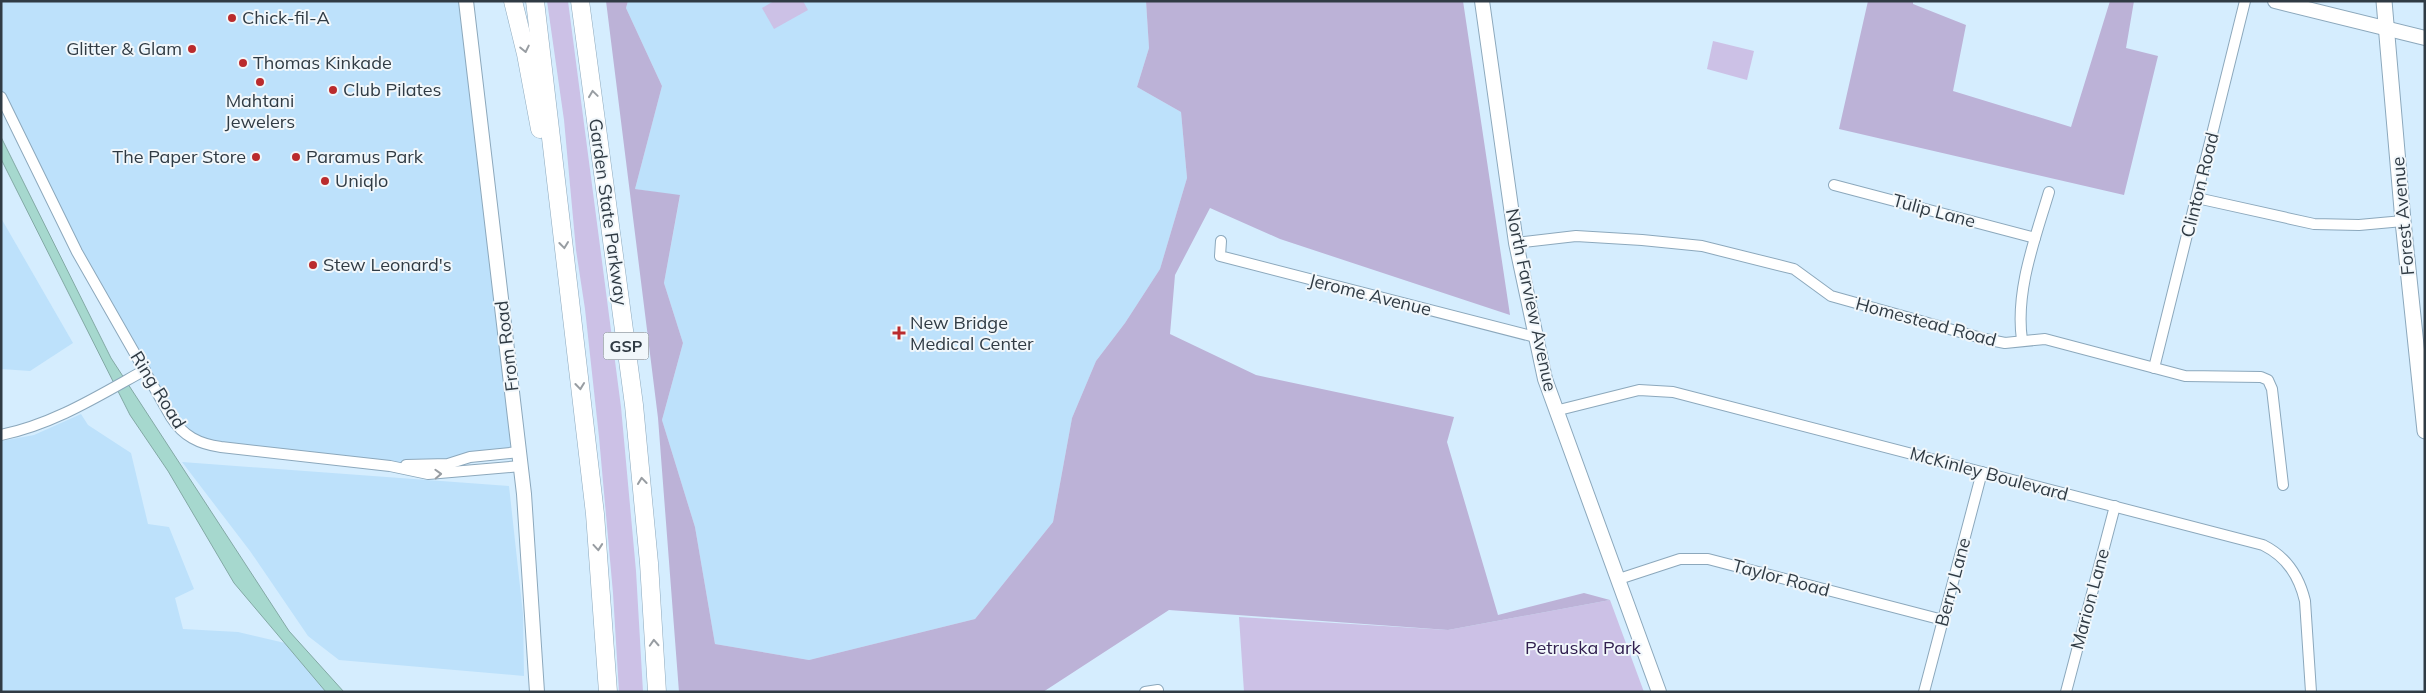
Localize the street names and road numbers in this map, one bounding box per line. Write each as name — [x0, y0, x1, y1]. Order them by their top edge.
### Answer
street label: Garden State Parkway — [584, 117, 633, 307]
street label: Clinton Road — [2175, 130, 2224, 240]
street label: Forest Avenue — [2386, 156, 2419, 276]
street label: Tulip Lane — [1890, 188, 1978, 233]
street label: North Farview Avenue — [1501, 206, 1562, 393]
street label: Jerome Avenue — [1306, 268, 1434, 321]
street label: Homestead Road — [1853, 292, 1999, 351]
street label: From Road — [490, 299, 523, 393]
road number: GSP — [604, 332, 648, 360]
street label: Ring Road — [126, 347, 191, 433]
street label: McKinley Boulevard — [1907, 441, 2071, 506]
street label: Berry Lane — [1930, 535, 1975, 629]
street label: Marion Lane — [2065, 546, 2114, 652]
street label: Taylor Road — [1730, 554, 1832, 602]

